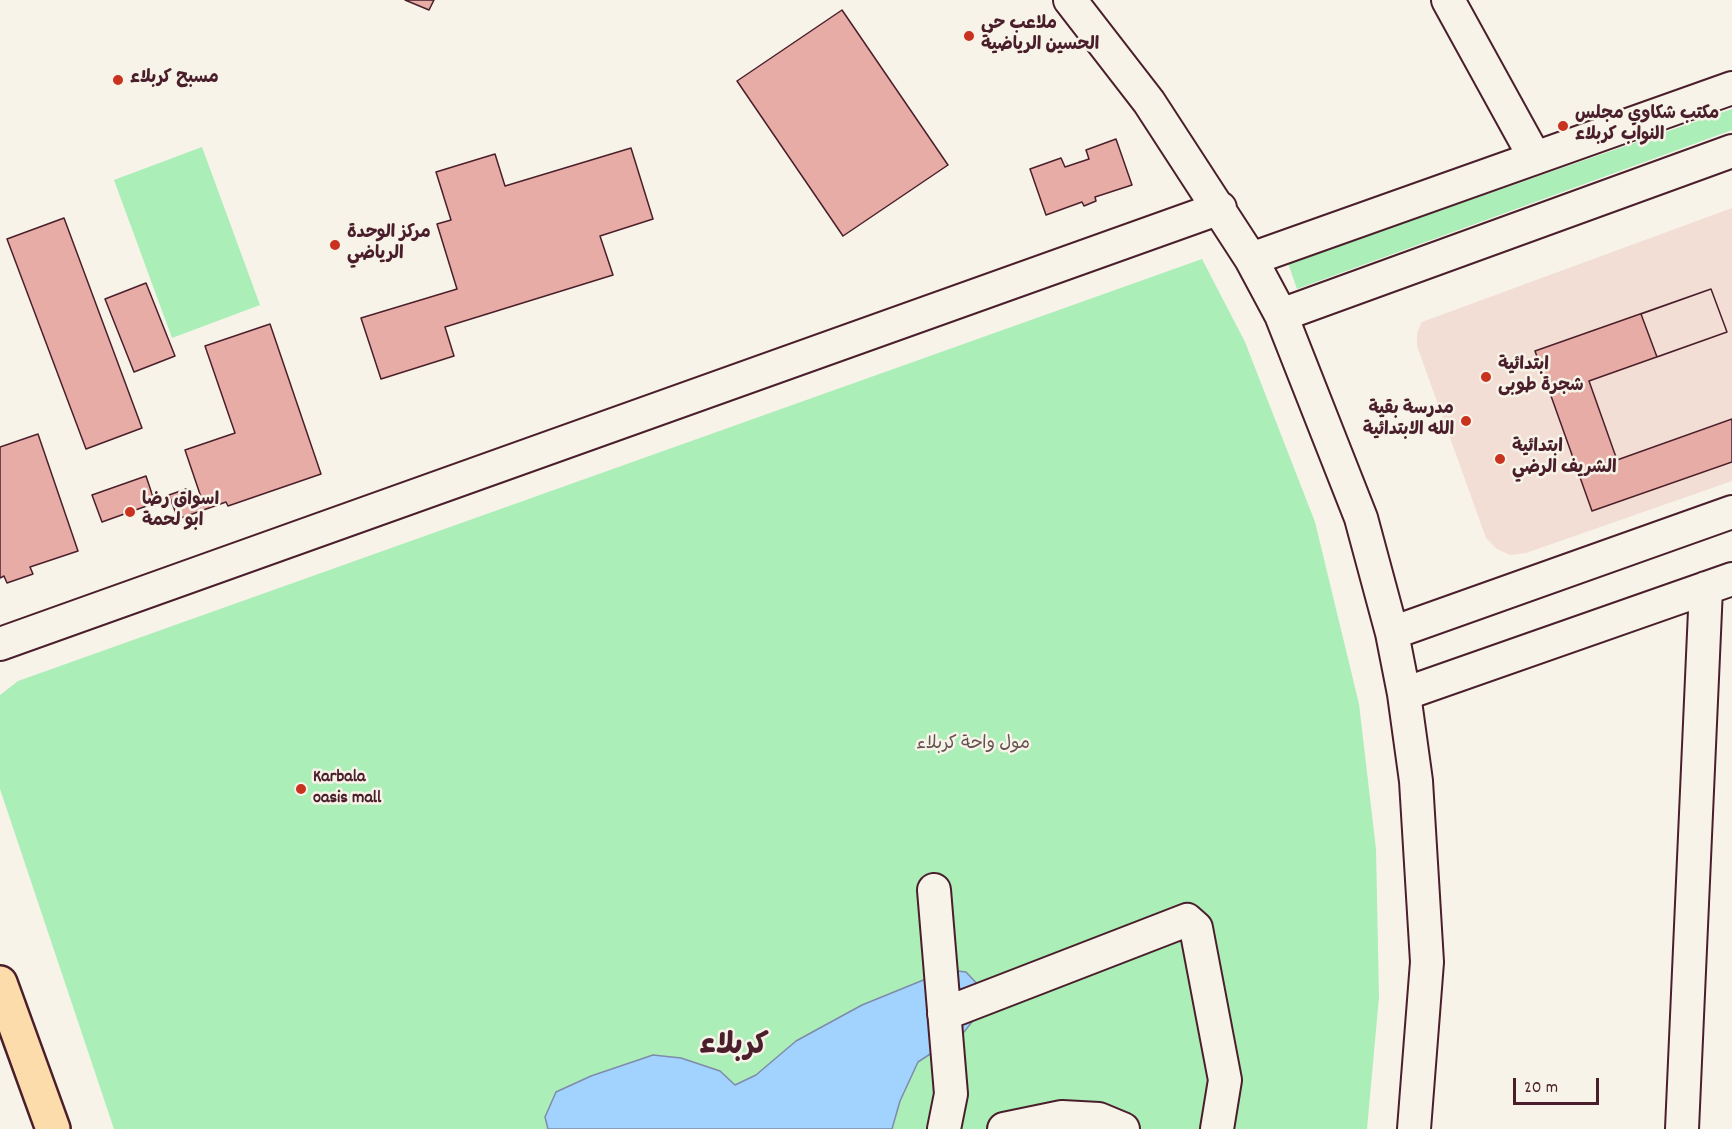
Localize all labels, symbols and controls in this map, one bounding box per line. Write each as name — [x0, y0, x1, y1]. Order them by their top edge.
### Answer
place label: ملاعب حي الحسين الرياضية — [981, 15, 1099, 57]
marker: ملاعب حي الحسين الرياضية — [962, 29, 976, 43]
place label: مسبح كربلاء — [130, 69, 219, 91]
marker: مسبح كربلاء — [111, 73, 125, 87]
place label: مكتب شكاوي مجلس النواب كربلاء — [1575, 105, 1719, 148]
marker: مكتب شكاوي مجلس النواب كربلاء — [1556, 119, 1570, 133]
place label: مركز الوحدة الرياضي — [347, 224, 431, 266]
marker: مركز الوحدة الرياضي — [328, 238, 342, 252]
place label: ابتدائية شجرة طوبى — [1498, 356, 1584, 398]
marker: ابتدائية شجرة طوبى — [1479, 370, 1493, 384]
place label: مدرسة بقية الله الابتدائية — [1363, 400, 1454, 442]
marker: مدرسة بقية الله الابتدائية — [1459, 414, 1473, 428]
place label: ابتدائية الشريف الرضي — [1512, 438, 1617, 480]
marker: ابتدائية الشريف الرضي — [1493, 452, 1507, 466]
place label: اسواق رضا ابو لحمة — [142, 491, 219, 534]
marker: اسواق رضا ابو لحمة — [123, 505, 137, 519]
park label: مول واحة كربلاء — [916, 735, 1030, 757]
place label: Karbala oasis mall — [313, 768, 381, 810]
marker: Karbala oasis mall — [294, 782, 308, 796]
district label: كربلاء — [699, 1031, 769, 1067]
scale bar — [1516, 1066, 1602, 1104]
text: 20 m — [1524, 1076, 1558, 1101]

